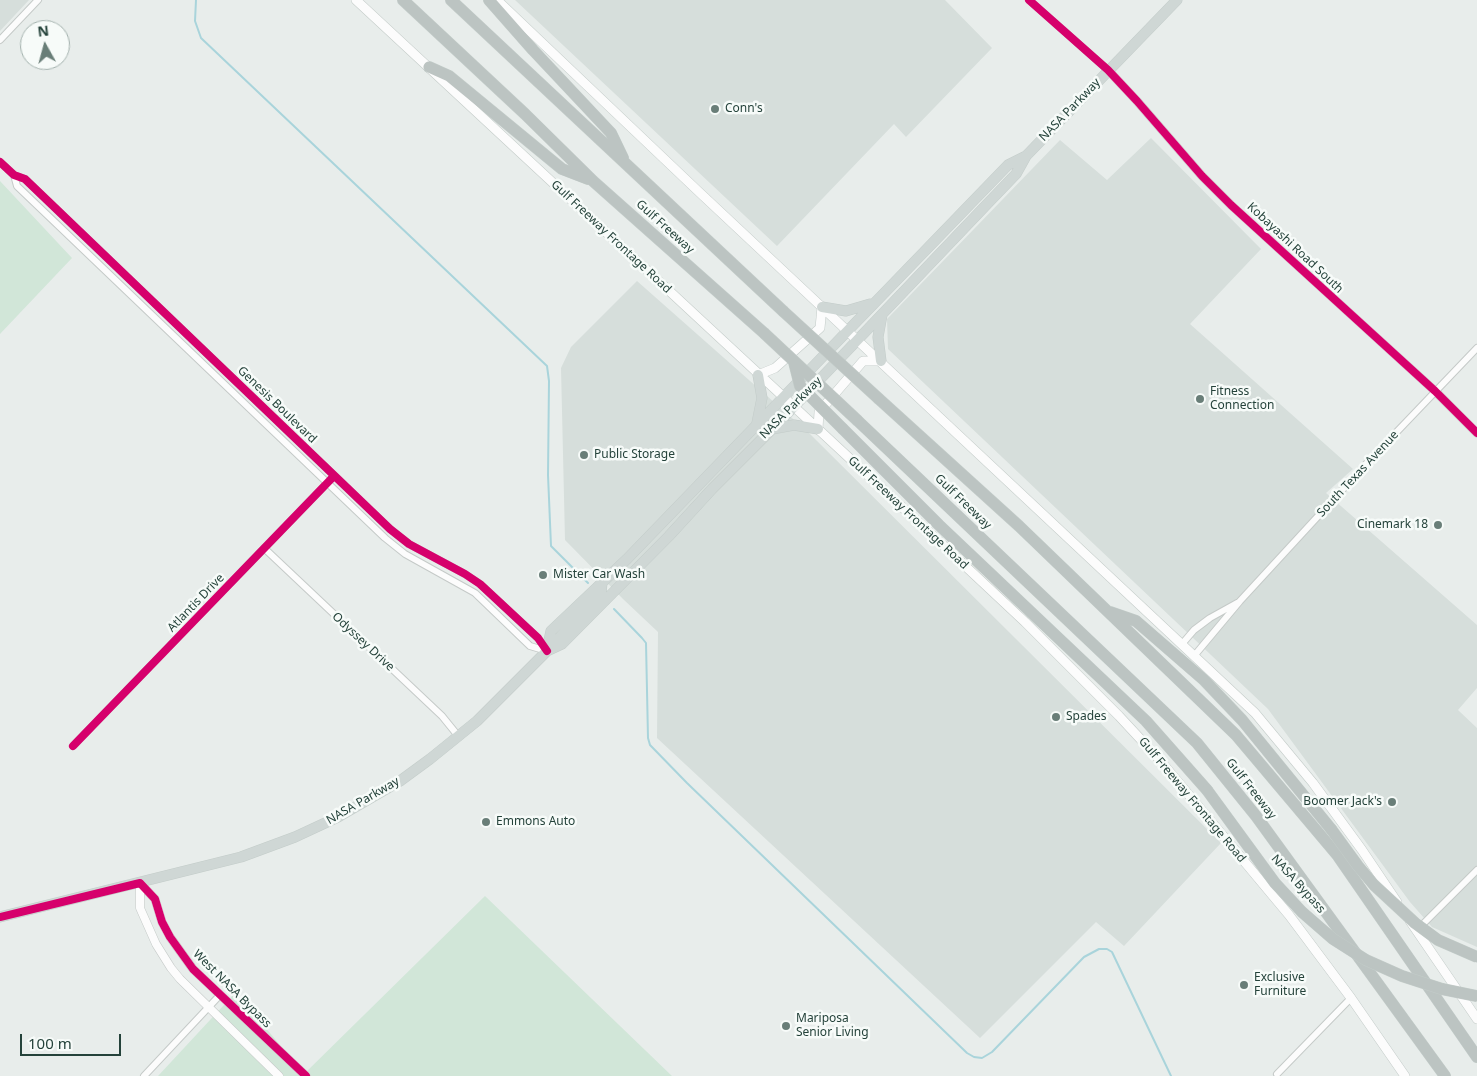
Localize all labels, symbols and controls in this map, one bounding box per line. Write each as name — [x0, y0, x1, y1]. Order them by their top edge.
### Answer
north arrow — [20, 20, 70, 70]
text: N — [36, 20, 50, 41]
street label: NASA Parkway — [1036, 76, 1104, 144]
place label: Conn's — [725, 102, 763, 116]
marker: Conn's — [709, 103, 721, 115]
street label: Gulf Freeway Frontage Road — [548, 178, 674, 296]
street label: Gulf Freeway — [633, 197, 697, 257]
street label: Kobayashi Road South — [1244, 200, 1346, 296]
street label: Genesis Boulevard — [234, 364, 320, 446]
street label: NASA Parkway — [757, 374, 825, 442]
place label: Fitness Connection — [1210, 385, 1274, 413]
marker: Fitness Connection — [1194, 393, 1206, 405]
street label: South Texas Avenue — [1314, 428, 1402, 520]
place label: Public Storage — [594, 448, 675, 462]
marker: Public Storage — [578, 449, 590, 461]
street label: Gulf Freeway Frontage Road — [845, 454, 971, 572]
street label: Gulf Freeway — [932, 471, 994, 533]
place label: Cinemark 18 — [1357, 518, 1428, 532]
marker: Cinemark 18 — [1432, 519, 1444, 531]
place label: Mister Car Wash — [553, 568, 645, 582]
marker: Mister Car Wash — [537, 569, 549, 581]
street label: Atlantis Drive — [165, 571, 227, 635]
street label: Odyssey Drive — [329, 610, 397, 674]
place label: Spades — [1066, 710, 1107, 724]
marker: Spades — [1050, 711, 1062, 723]
street label: Gulf Freeway Frontage Road — [1135, 734, 1249, 866]
street label: Gulf Freeway — [1223, 756, 1279, 822]
street label: NASA Parkway — [324, 774, 402, 828]
place label: Boomer Jack's — [1303, 795, 1382, 809]
marker: Boomer Jack's — [1386, 796, 1398, 808]
place label: Emmons Auto — [496, 815, 575, 829]
marker: Emmons Auto — [480, 816, 492, 828]
street label: NASA Bypass — [1268, 852, 1328, 916]
street label: West NASA Bypass — [190, 947, 274, 1031]
place label: Exclusive Furniture — [1254, 971, 1306, 999]
marker: Exclusive Furniture — [1238, 979, 1250, 991]
place label: Mariposa Senior Living — [796, 1012, 869, 1040]
marker: Mariposa Senior Living — [780, 1020, 792, 1032]
scale bar — [22, 1024, 124, 1056]
text: 100 m — [28, 1033, 72, 1053]

